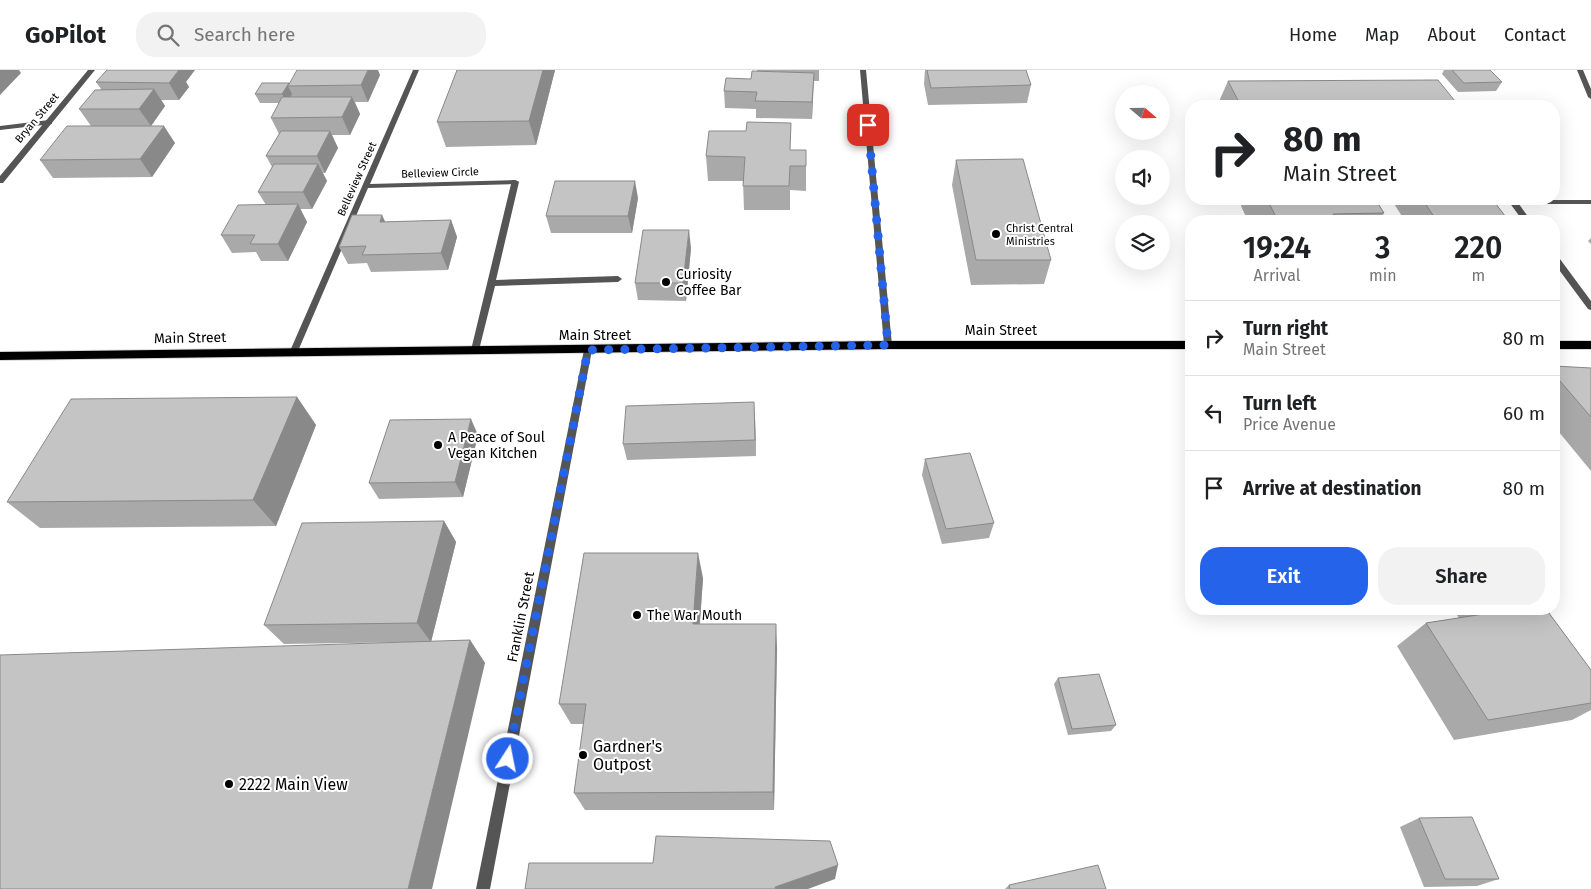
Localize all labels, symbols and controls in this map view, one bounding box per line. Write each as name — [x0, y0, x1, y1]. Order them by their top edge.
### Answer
search box — [136, 12, 486, 57]
text: GoPilot — [25, 21, 106, 49]
icon: search — [154, 21, 182, 49]
text: Search here — [194, 23, 295, 46]
text: Home — [1289, 24, 1337, 46]
text: Map — [1365, 24, 1399, 46]
text: About — [1427, 24, 1476, 46]
text: Contact — [1504, 24, 1566, 46]
north arrow — [1115, 85, 1170, 140]
map controls — [1115, 85, 1170, 270]
street label: Bryan Street — [12, 90, 62, 146]
pin — [847, 104, 889, 146]
icon: arrive — [854, 111, 882, 139]
text: 80 m — [1283, 118, 1362, 160]
icon: right — [1200, 120, 1265, 185]
street label: Belleview Street — [335, 140, 379, 218]
button: sound — [1115, 150, 1170, 205]
text: Main Street — [1283, 160, 1397, 187]
street label: Belleview Circle — [401, 165, 479, 181]
button: layers — [1115, 215, 1170, 270]
place label: Christ Central Ministries — [1006, 222, 1073, 248]
marker: Christ Central Ministries — [990, 228, 1002, 240]
text: 19:24 — [1243, 230, 1311, 266]
text: 3 — [1375, 230, 1391, 266]
text: 220 — [1454, 230, 1502, 266]
place label: Curiosity Coffee Bar — [676, 266, 742, 299]
text: Arrival — [1254, 266, 1300, 285]
text: min — [1369, 266, 1397, 285]
text: m — [1471, 266, 1485, 285]
marker: Curiosity Coffee Bar — [660, 276, 672, 288]
text: Turn right — [1243, 317, 1328, 340]
street label: Main Street — [965, 322, 1038, 339]
icon: right — [1200, 324, 1228, 352]
street label: Main Street — [559, 327, 632, 344]
text: 80 m — [1503, 327, 1545, 350]
street label: Main Street — [154, 329, 227, 347]
text: Main Street — [1243, 340, 1326, 359]
text: Turn left — [1243, 392, 1317, 415]
icon: left — [1200, 399, 1228, 427]
text: 60 m — [1503, 402, 1545, 425]
text: Price Avenue — [1243, 415, 1336, 434]
place label: A Peace of Soul Vegan Kitchen — [448, 429, 545, 462]
marker: A Peace of Soul Vegan Kitchen — [432, 439, 444, 451]
icon: arrive — [1200, 474, 1228, 502]
text: Arrive at destination — [1243, 477, 1422, 500]
text: 80 m — [1503, 477, 1545, 500]
button: Exit — [1200, 547, 1368, 605]
button: Share — [1378, 547, 1545, 605]
street label: Franklin Street — [504, 569, 538, 664]
place label: The War Mouth — [647, 607, 742, 624]
marker: The War Mouth — [631, 609, 643, 621]
position arrow — [481, 732, 533, 784]
place label: Gardner's Outpost — [593, 737, 662, 774]
marker: Gardner's Outpost — [577, 749, 589, 761]
place label: 2222 Main View — [239, 775, 348, 794]
marker: 2222 Main View — [223, 778, 235, 790]

